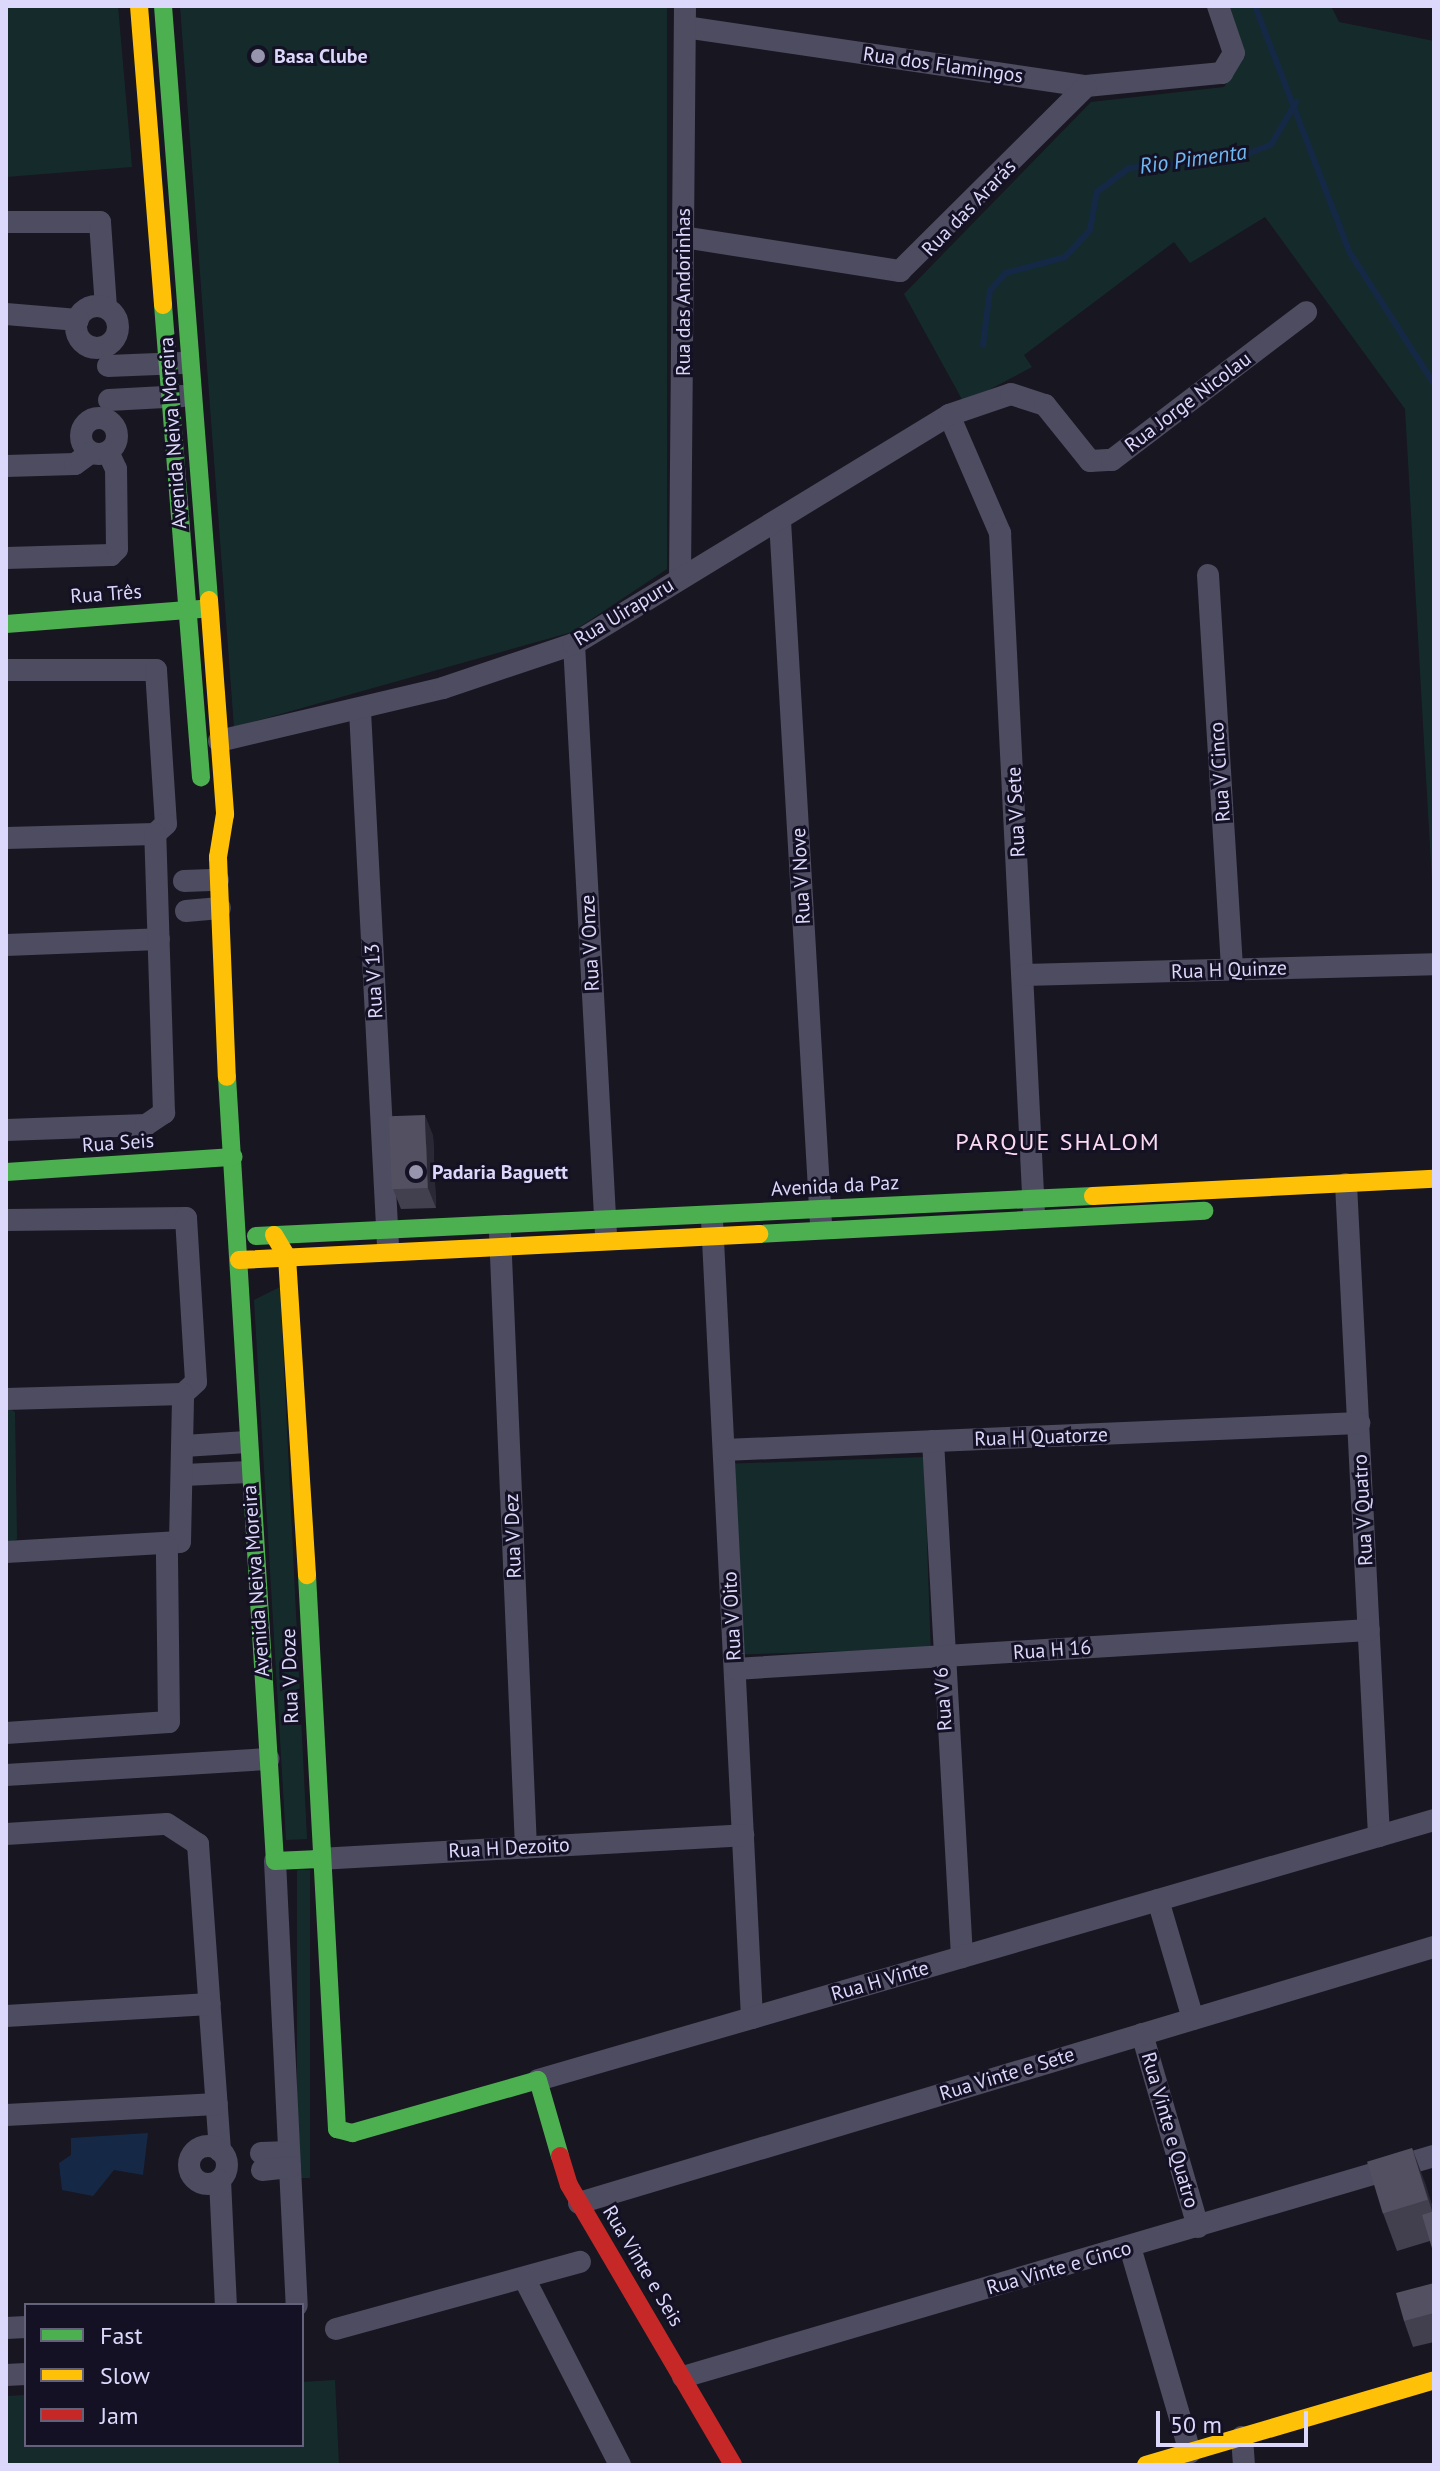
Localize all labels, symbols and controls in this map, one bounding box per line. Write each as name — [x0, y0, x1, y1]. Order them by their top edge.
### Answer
street label: Rua dos Flamingos — [861, 42, 1025, 88]
place label: Basa Clube — [274, 44, 368, 68]
marker: Basa Clube — [249, 47, 267, 65]
water label: Rio Pimenta — [1138, 138, 1248, 180]
street label: Rua das Ararás — [917, 154, 1021, 262]
street label: Rua das Andorinhas — [671, 208, 695, 376]
street label: Avenida Neiva Moreira — [154, 336, 192, 530]
street label: Rua Jorge Nicolau — [1120, 347, 1256, 457]
street label: Rua Uirapuru — [570, 573, 678, 651]
street label: Rua Três — [69, 580, 143, 608]
street label: Rua V Cinco — [1204, 721, 1236, 823]
street label: Rua V Sete — [1002, 765, 1030, 859]
street label: Rua V Nove — [786, 826, 816, 926]
street label: Rua V Onze — [575, 894, 605, 992]
street label: Rua V 13 — [360, 942, 388, 1020]
street label: Rua H Quinze — [1171, 956, 1287, 984]
district label: PARQUE SHALOM — [955, 1128, 1161, 1156]
street label: Rua Seis — [81, 1129, 155, 1157]
place label: Padaria Baguett — [432, 1160, 568, 1184]
marker: Padaria Baguett — [407, 1163, 425, 1181]
street label: Avenida da Paz — [770, 1171, 900, 1201]
street label: Rua H Quatorze — [974, 1423, 1108, 1451]
street label: Rua V Quatro — [1348, 1453, 1378, 1567]
street label: Avenida Neiva Moreira — [237, 1484, 275, 1678]
street label: Rua V Dez — [499, 1492, 527, 1580]
street label: Rua V Oito — [718, 1570, 746, 1662]
street label: Rua V Doze — [276, 1627, 304, 1725]
street label: Rua H 16 — [1012, 1635, 1092, 1665]
street label: Rua V 6 — [929, 1666, 957, 1732]
street label: Rua H Dezoito — [448, 1833, 570, 1863]
street label: Rua H Vinte — [828, 1956, 932, 2006]
street label: Rua Vinte e Sete — [936, 2042, 1078, 2106]
street label: Rua Vinte e Quatro — [1136, 2049, 1204, 2211]
street label: Rua Vinte e Seis — [597, 2201, 689, 2331]
street label: Rua Vinte e Cinco — [984, 2236, 1134, 2300]
legend — [24, 2303, 304, 2447]
text: Fast — [100, 2320, 143, 2351]
text: Slow — [100, 2360, 150, 2391]
scale bar — [1160, 2395, 1312, 2445]
text: Jam — [100, 2400, 138, 2431]
text: 50 m — [1170, 2409, 1222, 2440]

